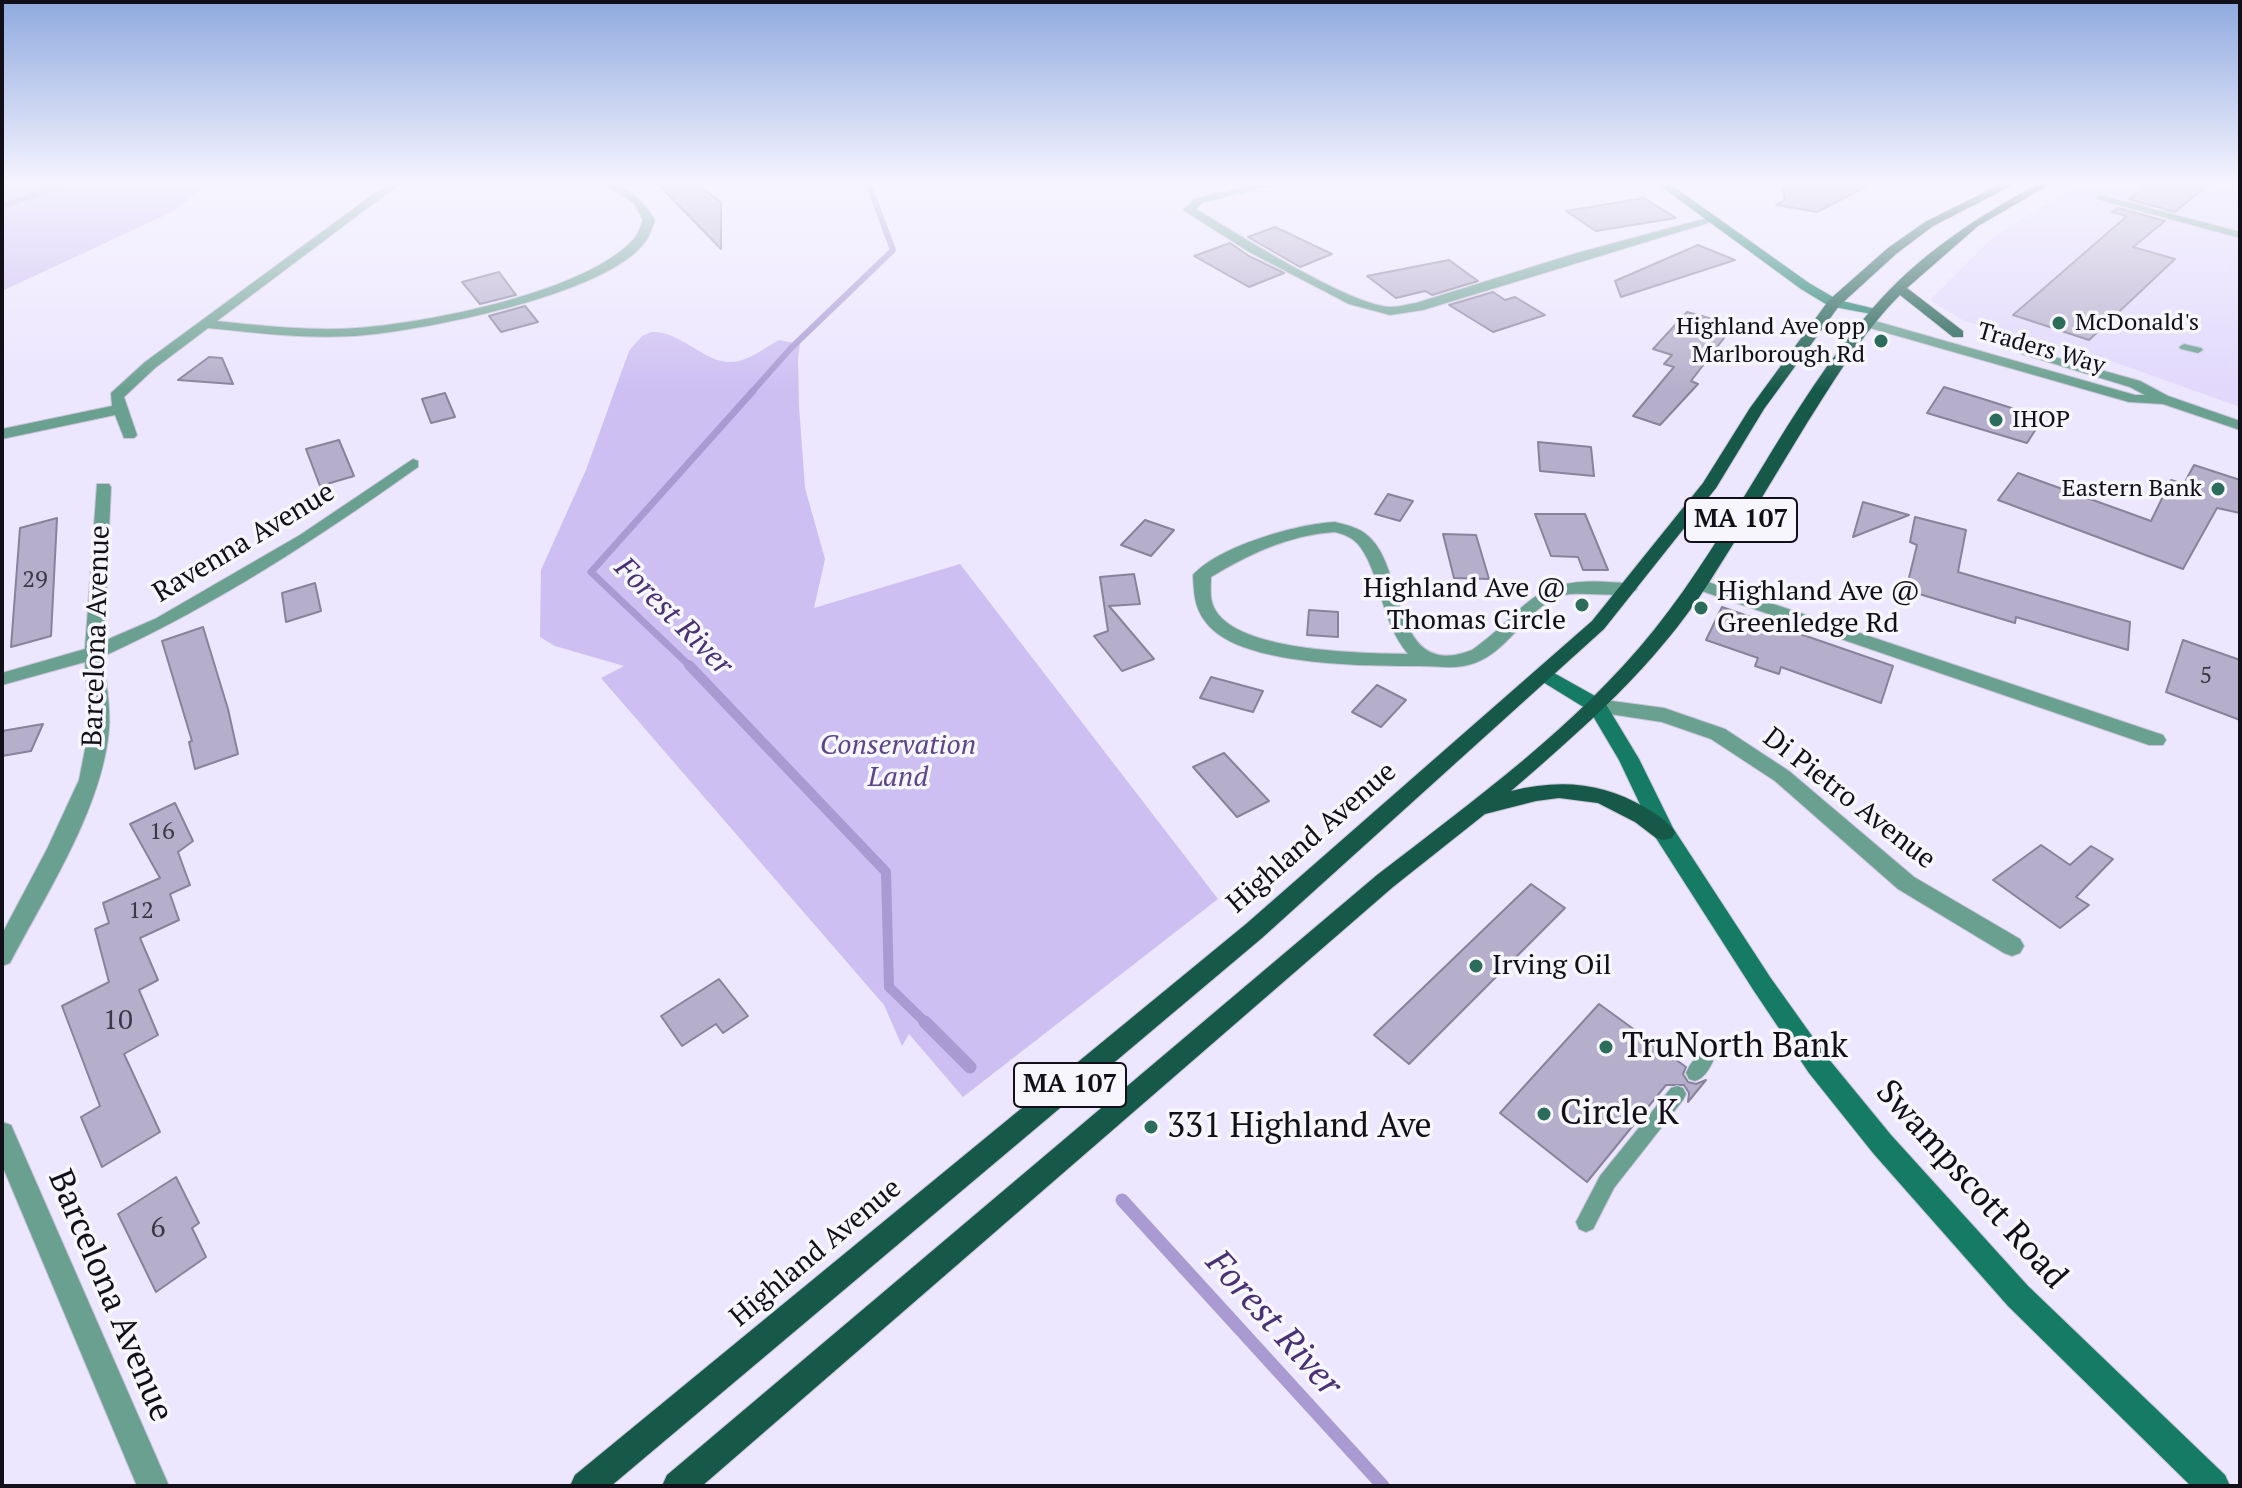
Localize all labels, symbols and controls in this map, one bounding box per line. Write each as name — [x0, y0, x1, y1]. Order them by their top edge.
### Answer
place label: McDonald's — [2075, 309, 2199, 337]
place label: Highland Ave opp Marlborough Rd — [1676, 313, 1865, 369]
marker: McDonald's — [2050, 314, 2068, 332]
street label: Traders Way — [1974, 317, 2108, 381]
marker: Highland Ave opp Marlborough Rd — [1872, 332, 1890, 350]
place label: IHOP — [2012, 406, 2070, 434]
marker: IHOP — [1987, 411, 2005, 429]
place label: Eastern Bank — [2062, 475, 2202, 503]
street label: Ravenna Avenue — [147, 476, 341, 610]
marker: Eastern Bank — [2209, 480, 2227, 498]
road number: MA 107 — [1685, 498, 1797, 542]
street label: Barcelona Avenue — [76, 525, 118, 747]
water label: Forest River — [607, 551, 739, 683]
house number: 29 — [22, 566, 48, 594]
place label: Highland Ave @ Thomas Circle — [1363, 572, 1566, 638]
place label: Highland Ave @ Greenledge Rd — [1717, 575, 1920, 641]
marker: Highland Ave @ Thomas Circle — [1573, 596, 1591, 614]
marker: Highland Ave @ Greenledge Rd — [1692, 599, 1710, 617]
house number: 5 — [2200, 662, 2212, 690]
street label: Di Pietro Avenue — [1756, 721, 1942, 877]
park label: Conservation Land — [820, 729, 976, 795]
street label: Highland Avenue — [1221, 755, 1403, 921]
house number: 16 — [149, 818, 175, 846]
house number: 12 — [128, 897, 154, 925]
place label: Irving Oil — [1492, 949, 1611, 983]
marker: Irving Oil — [1467, 957, 1485, 975]
house number: 10 — [103, 1004, 133, 1038]
place label: TruNorth Bank — [1622, 1027, 1848, 1067]
marker: TruNorth Bank — [1597, 1038, 1615, 1056]
road number: MA 107 — [1014, 1063, 1126, 1107]
street label: Swampscott Road — [1867, 1072, 2075, 1298]
place label: Circle K — [1560, 1094, 1679, 1134]
marker: Circle K — [1535, 1105, 1553, 1123]
place label: 331 Highland Ave — [1167, 1107, 1432, 1147]
marker: 331 Highland Ave — [1142, 1118, 1160, 1136]
street label: Barcelona Avenue — [39, 1164, 181, 1428]
street label: Highland Avenue — [724, 1172, 908, 1334]
house number: 6 — [151, 1212, 165, 1246]
water label: Forest River — [1196, 1242, 1350, 1406]

